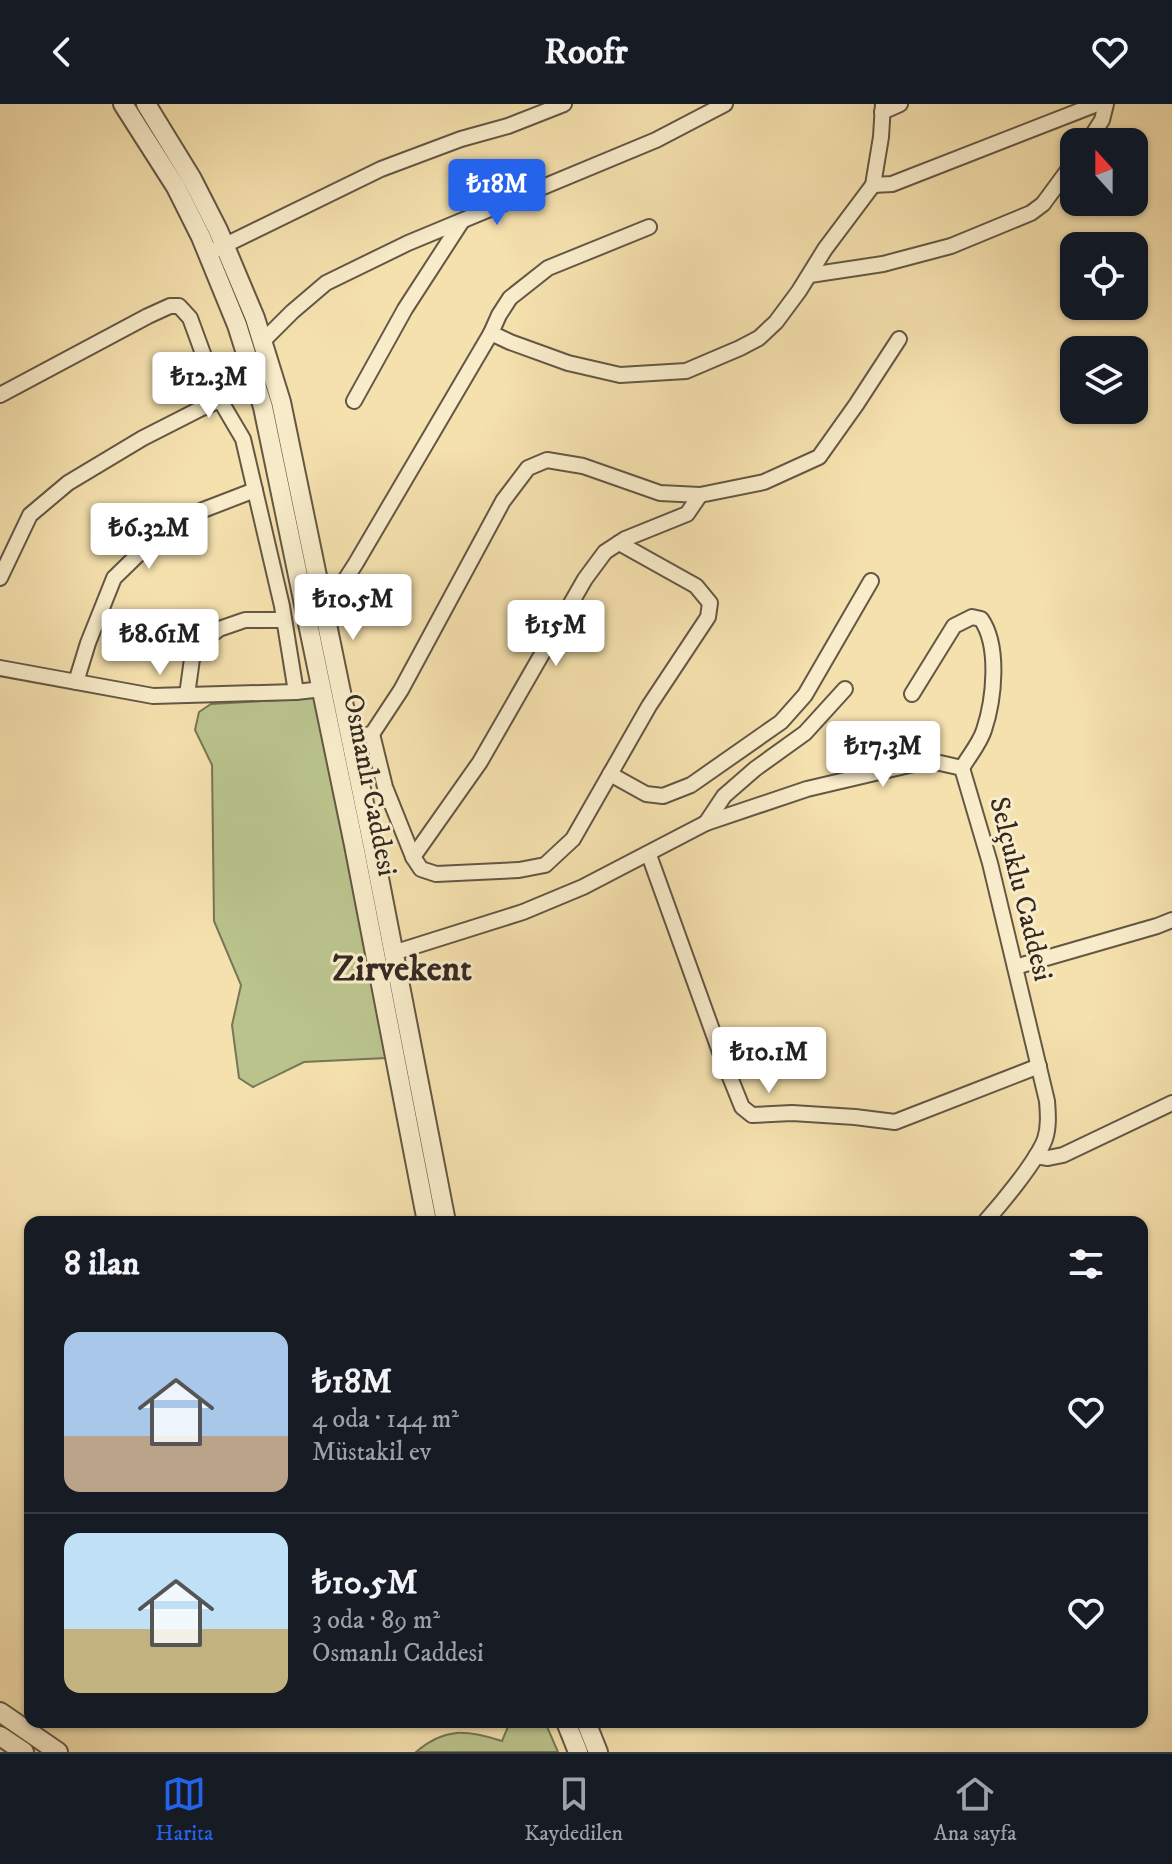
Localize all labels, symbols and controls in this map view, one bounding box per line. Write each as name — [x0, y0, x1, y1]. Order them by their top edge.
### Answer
icon: back — [40, 30, 84, 74]
text: Roofr — [544, 30, 628, 75]
icon: heart — [1088, 30, 1132, 74]
north arrow — [1060, 128, 1148, 216]
map controls — [1060, 128, 1148, 424]
pin: ₺18M — [450, 159, 544, 227]
text: ₺18M — [466, 168, 528, 201]
button: locate — [1060, 232, 1148, 320]
button: layers — [1060, 336, 1148, 424]
pin: ₺12.3M — [144, 352, 274, 420]
text: ₺12.3M — [170, 361, 248, 394]
pin: ₺6.32M — [84, 503, 214, 571]
text: ₺6.32M — [109, 512, 189, 545]
pin: ₺10.5M — [288, 574, 418, 642]
text: ₺10.5M — [313, 583, 393, 616]
pin: ₺15M — [509, 600, 603, 668]
pin: ₺8.61M — [95, 609, 225, 677]
text: ₺15M — [526, 609, 586, 642]
text: ₺8.61M — [120, 618, 200, 651]
street label: Osmanlı Caddesi — [335, 691, 405, 879]
pin: ₺17.3M — [818, 721, 948, 789]
text: ₺17.3M — [844, 730, 922, 763]
street label: Selçuklu Caddesi — [981, 793, 1061, 985]
district label: Zirvekent — [332, 947, 472, 992]
pin: ₺10.1M — [704, 1027, 834, 1095]
text: ₺10.1M — [730, 1036, 808, 1069]
icon: filters — [1064, 1242, 1108, 1286]
text: 8 ilan — [64, 1243, 140, 1285]
text: ₺18M — [312, 1361, 392, 1403]
icon: home — [128, 1364, 224, 1460]
icon: heart — [1064, 1390, 1108, 1434]
text: 4 oda · 144 m² — [312, 1403, 459, 1436]
text: Müstakil ev — [312, 1436, 431, 1469]
text: ₺10.5M — [312, 1562, 418, 1604]
icon: home — [128, 1565, 224, 1661]
icon: heart — [1064, 1591, 1108, 1635]
text: 3 oda · 89 m² — [312, 1604, 440, 1637]
text: Osmanlı Caddesi — [312, 1637, 484, 1670]
tab: Harita — [155, 1772, 213, 1847]
tab: Kaydedilen — [524, 1772, 623, 1847]
tab: Ana sayfa — [934, 1772, 1017, 1847]

